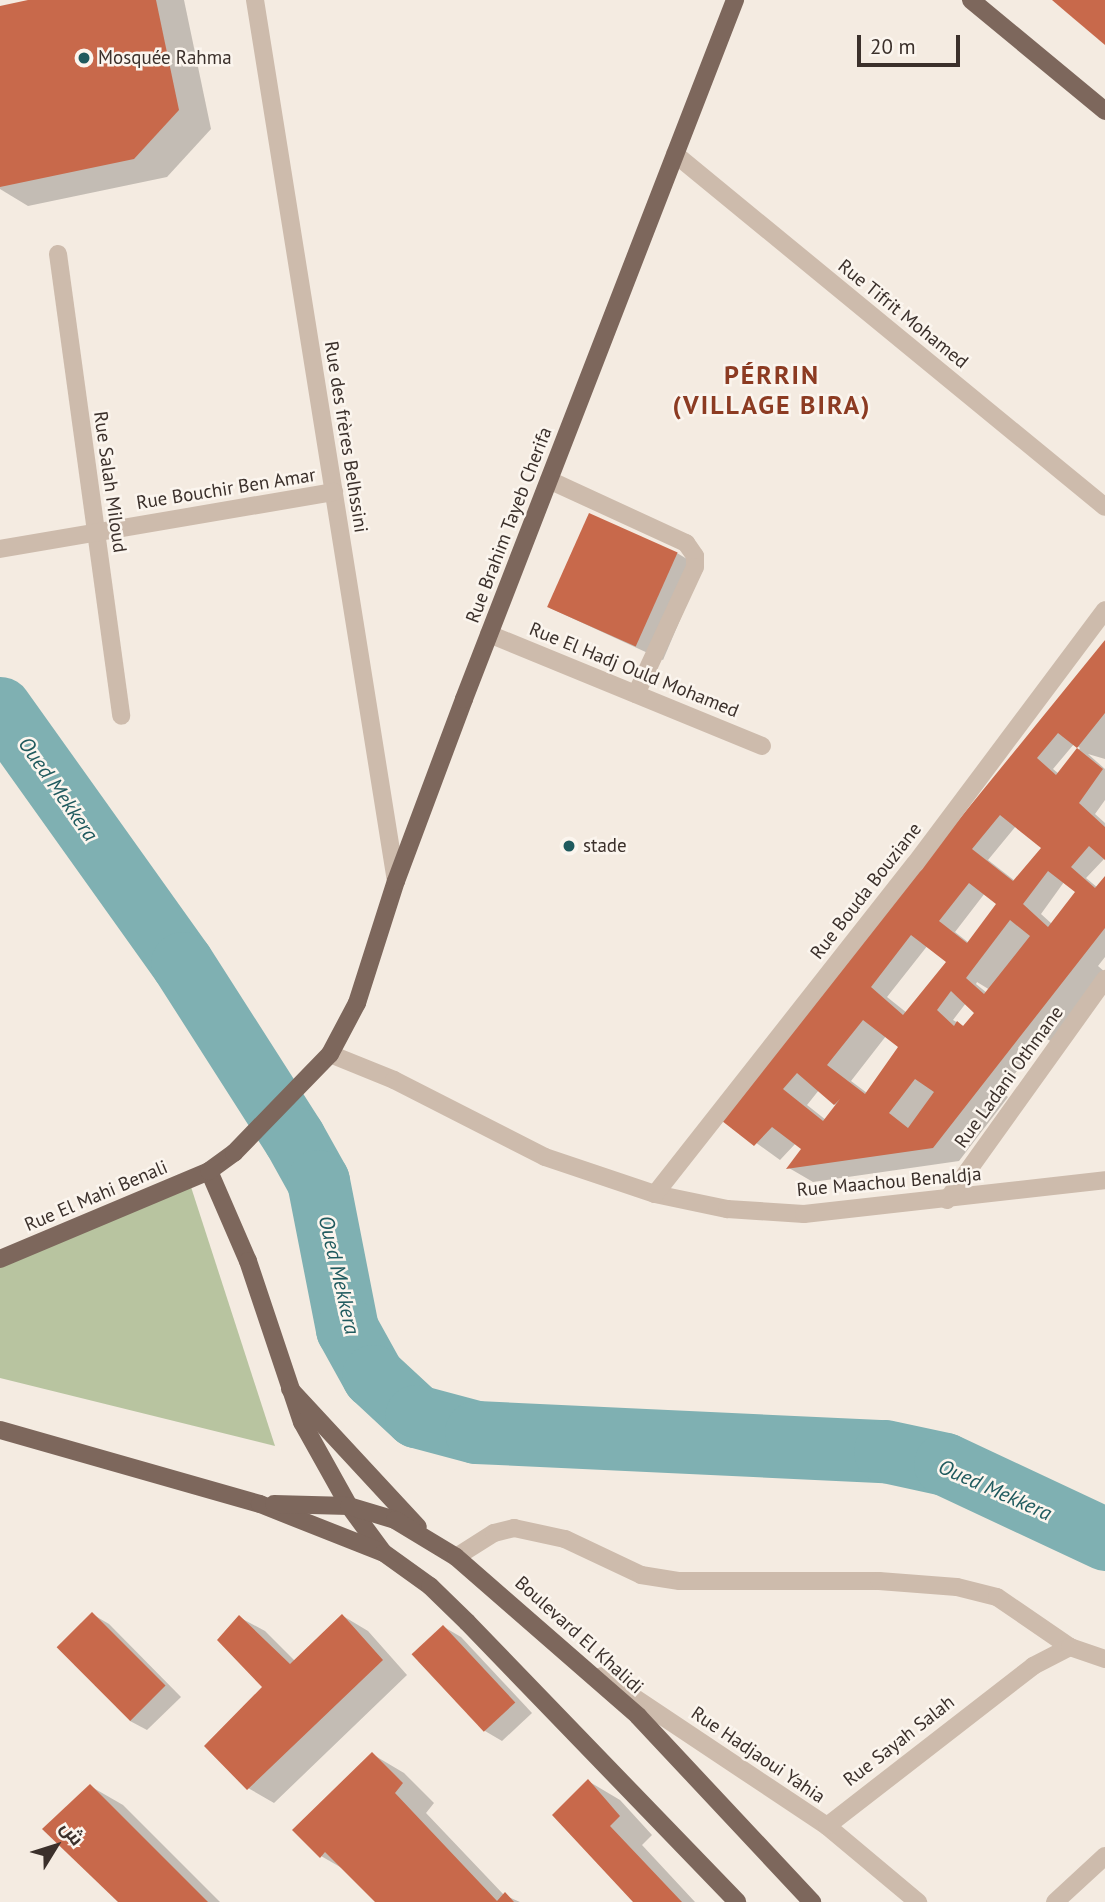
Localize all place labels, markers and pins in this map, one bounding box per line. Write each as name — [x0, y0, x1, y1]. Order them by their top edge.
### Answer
place label: Mosquée Rahma — [98, 47, 232, 69]
marker: Mosquée Rahma — [76, 50, 92, 66]
place label: stade — [583, 835, 627, 857]
marker: stade — [561, 838, 577, 854]

